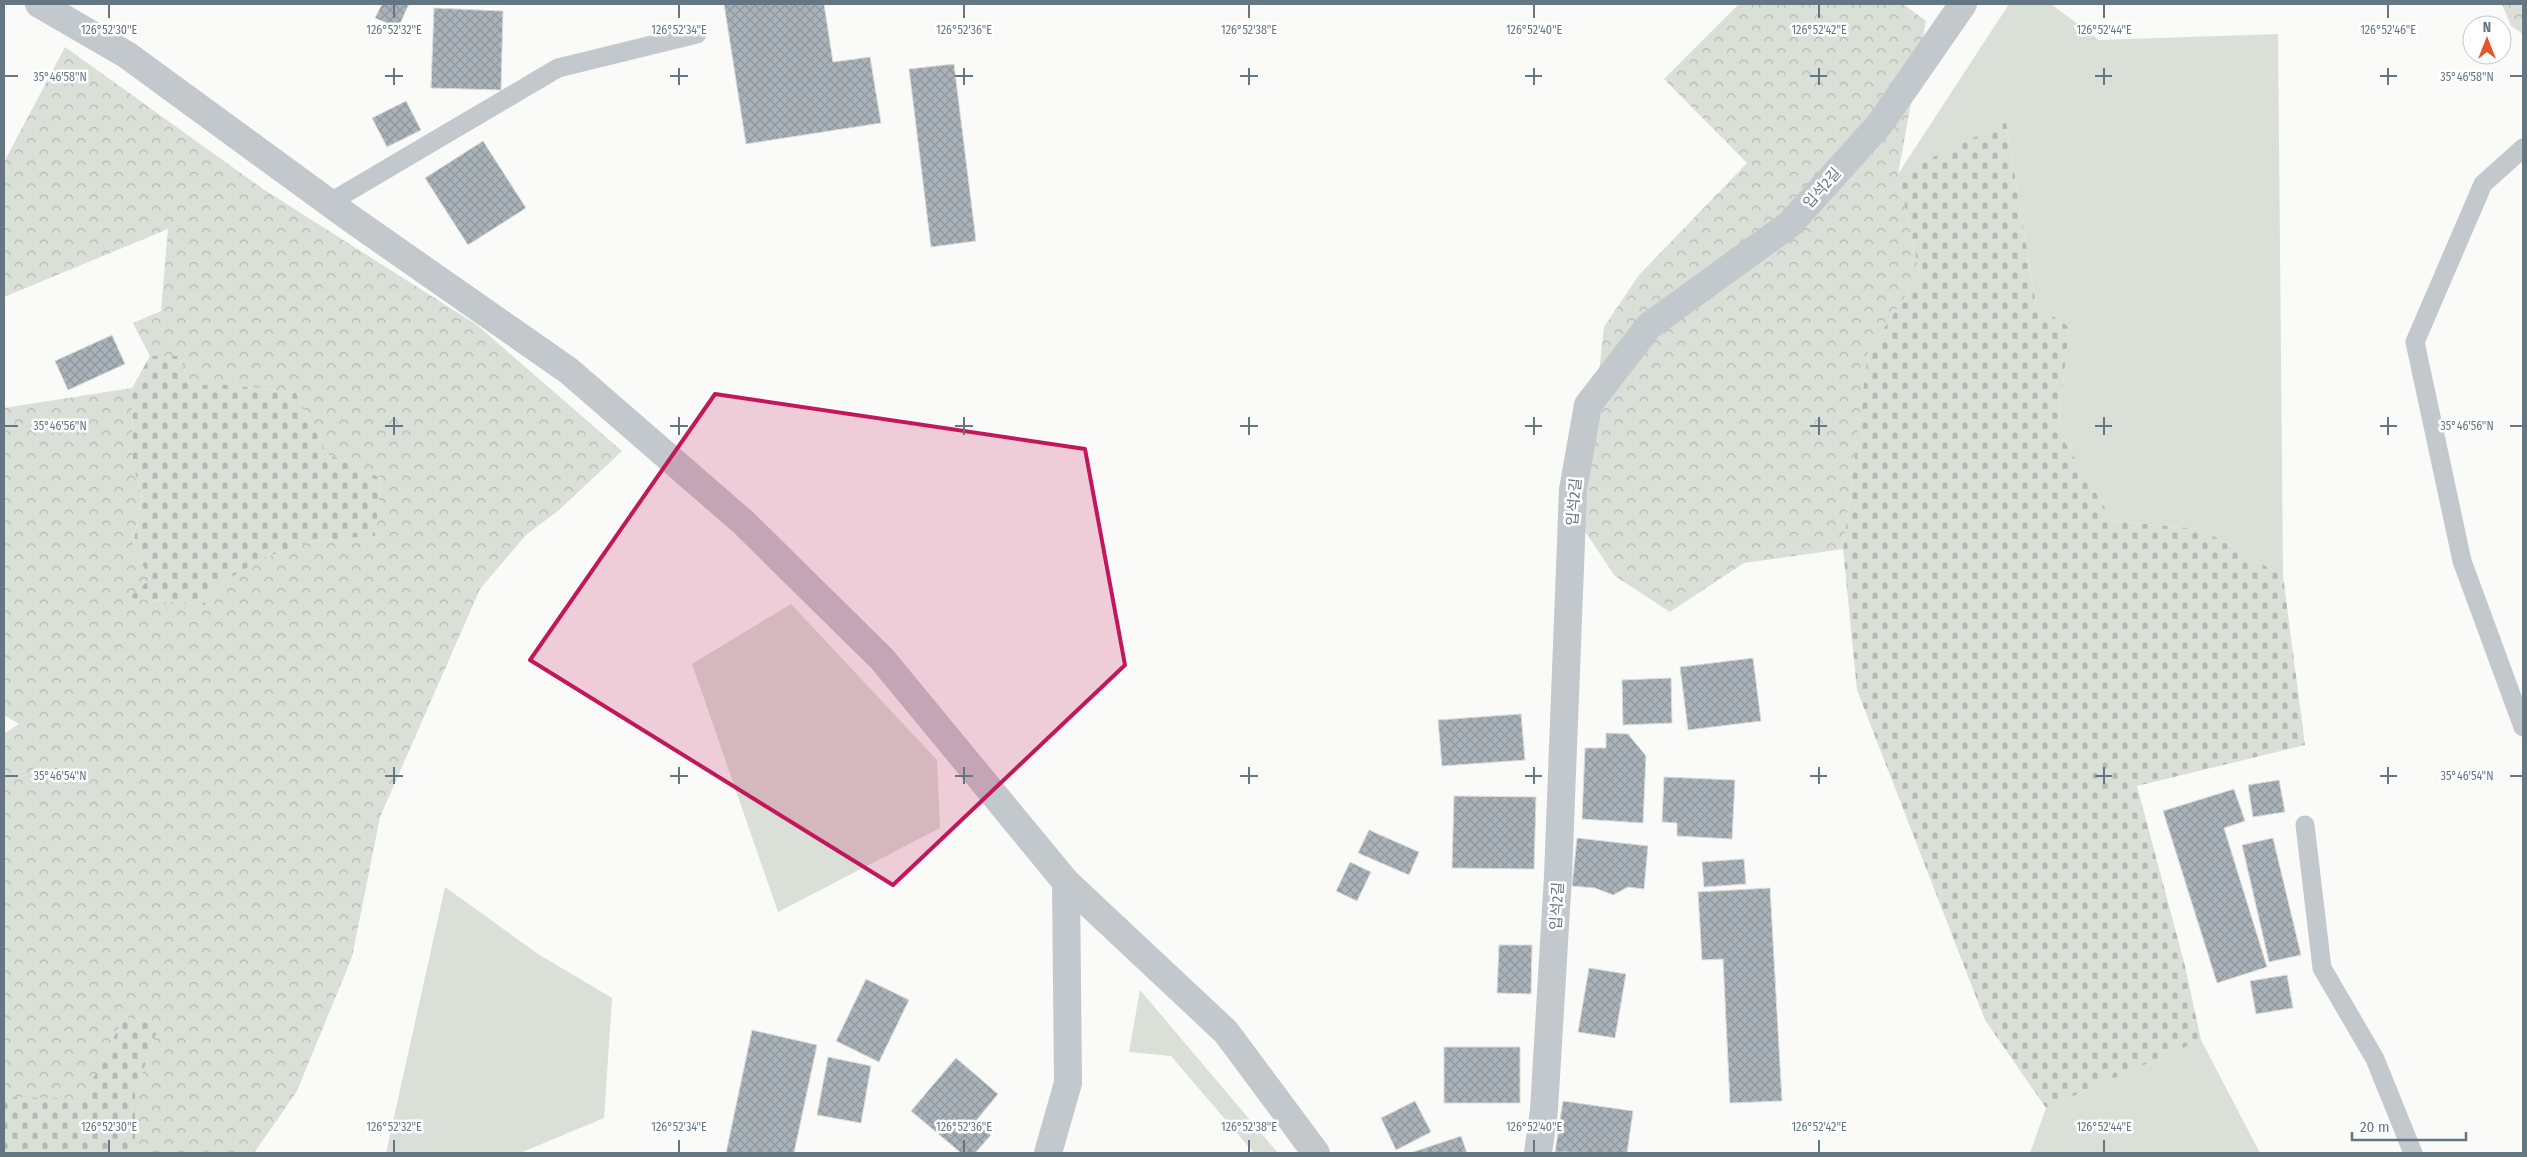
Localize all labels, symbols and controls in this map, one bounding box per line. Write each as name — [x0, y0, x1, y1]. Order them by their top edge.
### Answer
north arrow — [2462, 15, 2512, 65]
text: N — [2483, 19, 2491, 36]
text: 126°52'30"E — [81, 23, 137, 37]
text: 126°52'32"E — [366, 23, 422, 37]
text: 126°52'34"E — [651, 23, 707, 37]
text: 126°52'36"E — [936, 23, 992, 37]
text: 126°52'38"E — [1221, 23, 1277, 37]
text: 126°52'40"E — [1506, 23, 1562, 37]
text: 126°52'42"E — [1791, 23, 1847, 37]
text: 126°52'44"E — [2076, 23, 2132, 37]
text: 126°52'46"E — [2360, 23, 2416, 37]
text: 35°46'58"N — [33, 70, 87, 84]
text: 35°46'58"N — [2440, 70, 2494, 84]
street label: 입석2길 — [1799, 164, 1845, 212]
text: 35°46'56"N — [33, 419, 87, 433]
text: 35°46'56"N — [2440, 419, 2494, 433]
street label: 입석2길 — [1563, 477, 1585, 527]
text: 35°46'54"N — [34, 769, 86, 783]
text: 35°46'54"N — [2441, 769, 2493, 783]
street label: 입석2길 — [1547, 882, 1567, 930]
scale bar — [2352, 1110, 2466, 1142]
text: 20 m — [2360, 1118, 2390, 1136]
text: 126°52'30"E — [81, 1120, 137, 1134]
text: 126°52'32"E — [366, 1120, 422, 1134]
text: 126°52'34"E — [651, 1120, 707, 1134]
text: 126°52'36"E — [936, 1120, 992, 1134]
text: 126°52'38"E — [1221, 1120, 1277, 1134]
text: 126°52'40"E — [1506, 1120, 1562, 1134]
text: 126°52'42"E — [1791, 1120, 1847, 1134]
text: 126°52'44"E — [2076, 1120, 2132, 1134]

